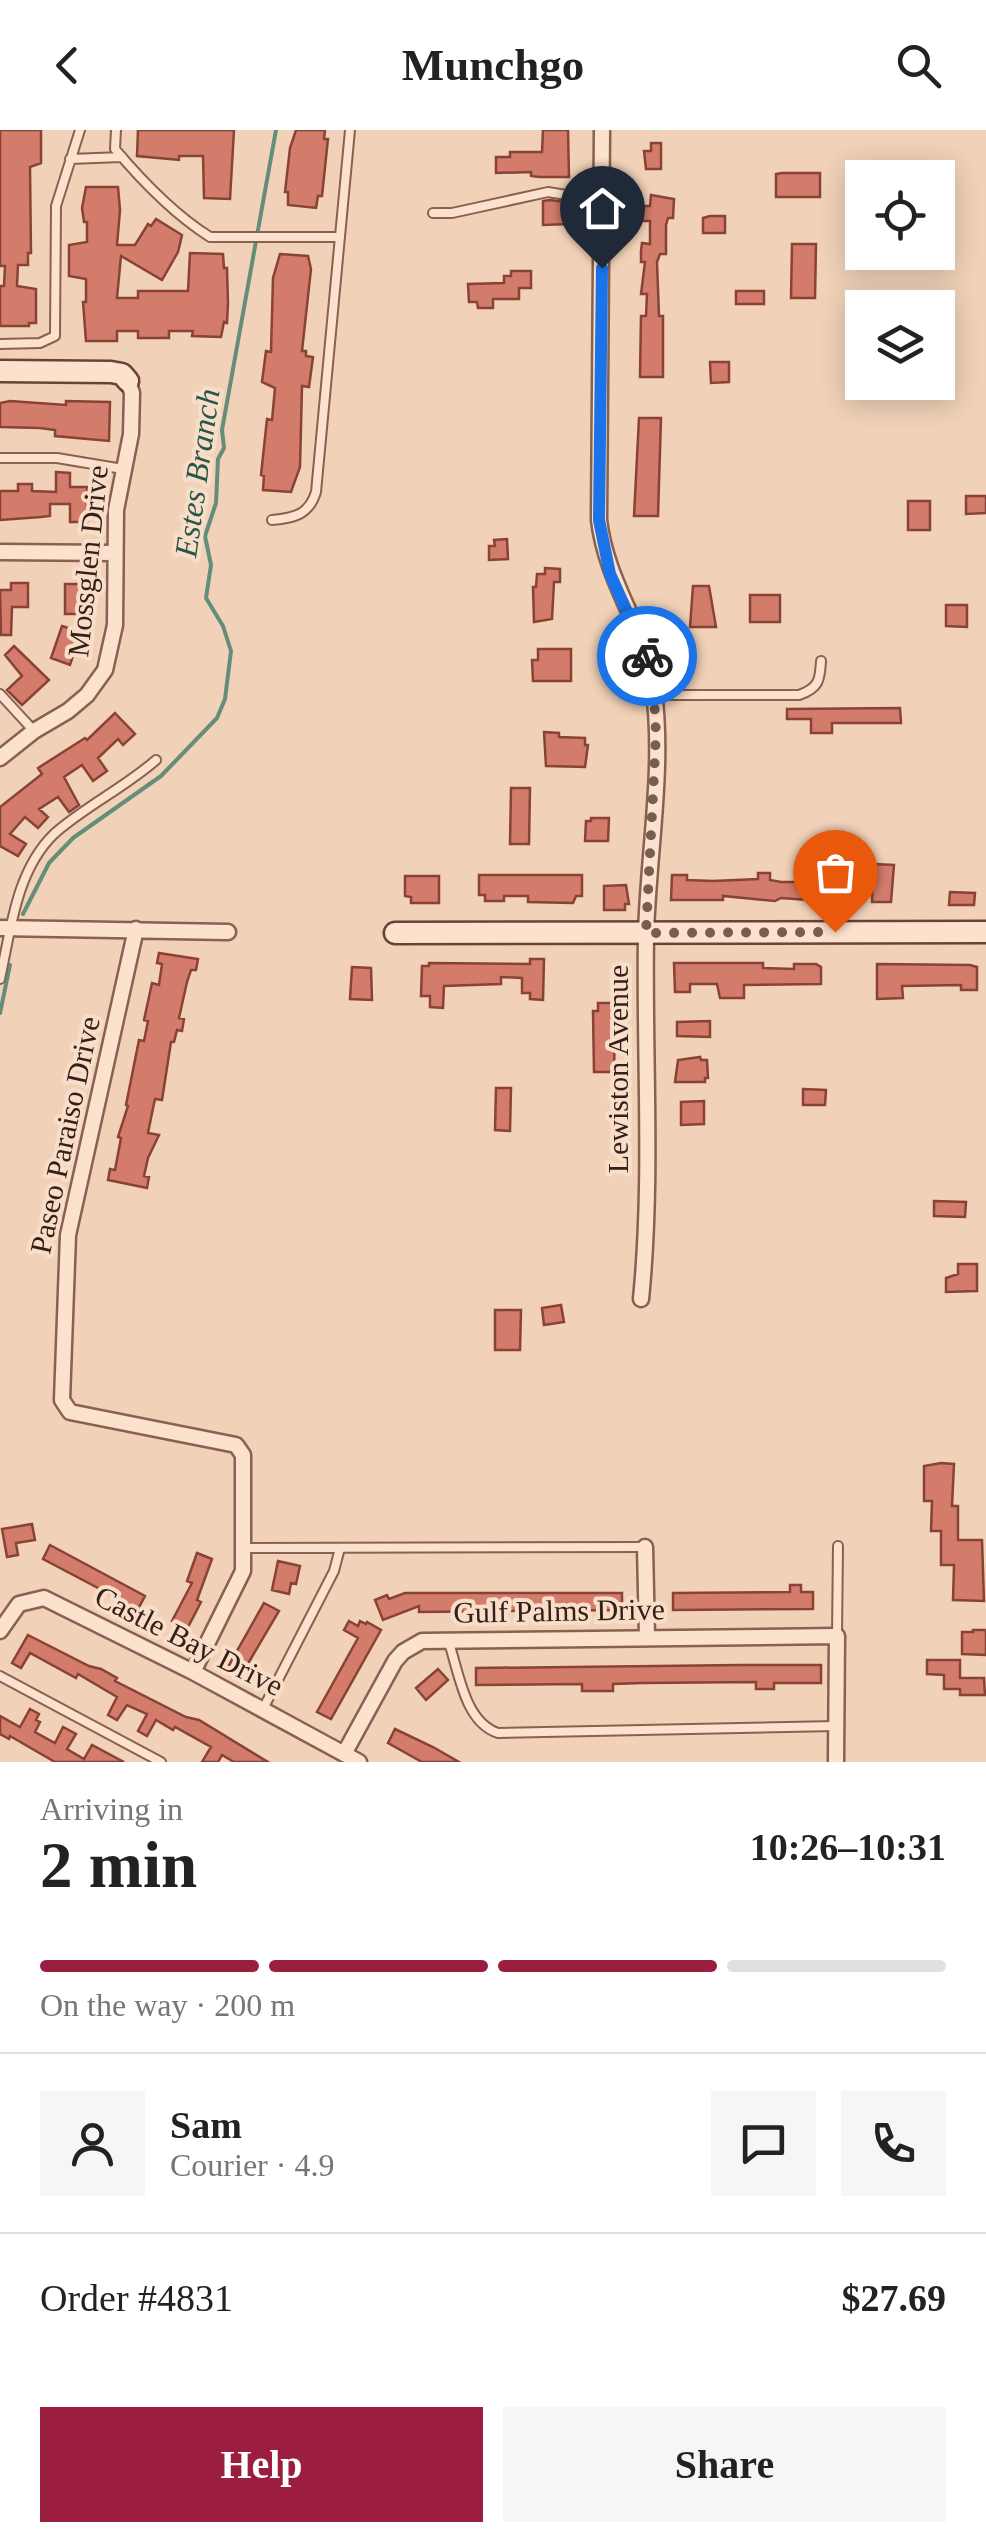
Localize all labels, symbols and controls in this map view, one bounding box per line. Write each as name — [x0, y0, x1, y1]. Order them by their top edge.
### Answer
icon: back — [40, 38, 95, 93]
icon: search — [891, 38, 946, 93]
text: Munchgo — [402, 40, 584, 90]
map controls — [845, 160, 955, 400]
button: locate — [845, 160, 955, 270]
pin — [560, 166, 645, 269]
icon: home — [575, 181, 630, 236]
button: layers — [845, 290, 955, 400]
water label: Estes Branch — [167, 386, 227, 561]
street label: Mossglen Drive — [61, 464, 114, 658]
courier — [597, 606, 697, 706]
icon: bike — [620, 629, 675, 684]
pin — [793, 830, 878, 933]
icon: bag — [808, 845, 863, 900]
street label: Lewiston Avenue — [601, 965, 634, 1173]
street label: Paseo Paraiso Drive — [23, 1013, 106, 1256]
street label: Castle Bay Drive — [90, 1579, 289, 1702]
street label: Gulf Palms Drive — [453, 1592, 665, 1629]
text: Arriving in — [40, 1791, 183, 1827]
text: 10:26–10:31 — [750, 1826, 946, 1868]
text: 2 min — [40, 1829, 197, 1901]
text: On the way · 200 m — [40, 1987, 295, 2023]
button: person — [40, 2091, 145, 2196]
button: chat — [711, 2091, 816, 2196]
button: phone — [841, 2091, 946, 2196]
text: Sam — [170, 2104, 242, 2146]
text: Courier · 4.9 — [170, 2147, 334, 2183]
text: Order #4831 — [40, 2277, 233, 2319]
text: $27.69 — [842, 2277, 946, 2319]
button: Help — [40, 2407, 483, 2522]
button: Share — [503, 2407, 946, 2522]

